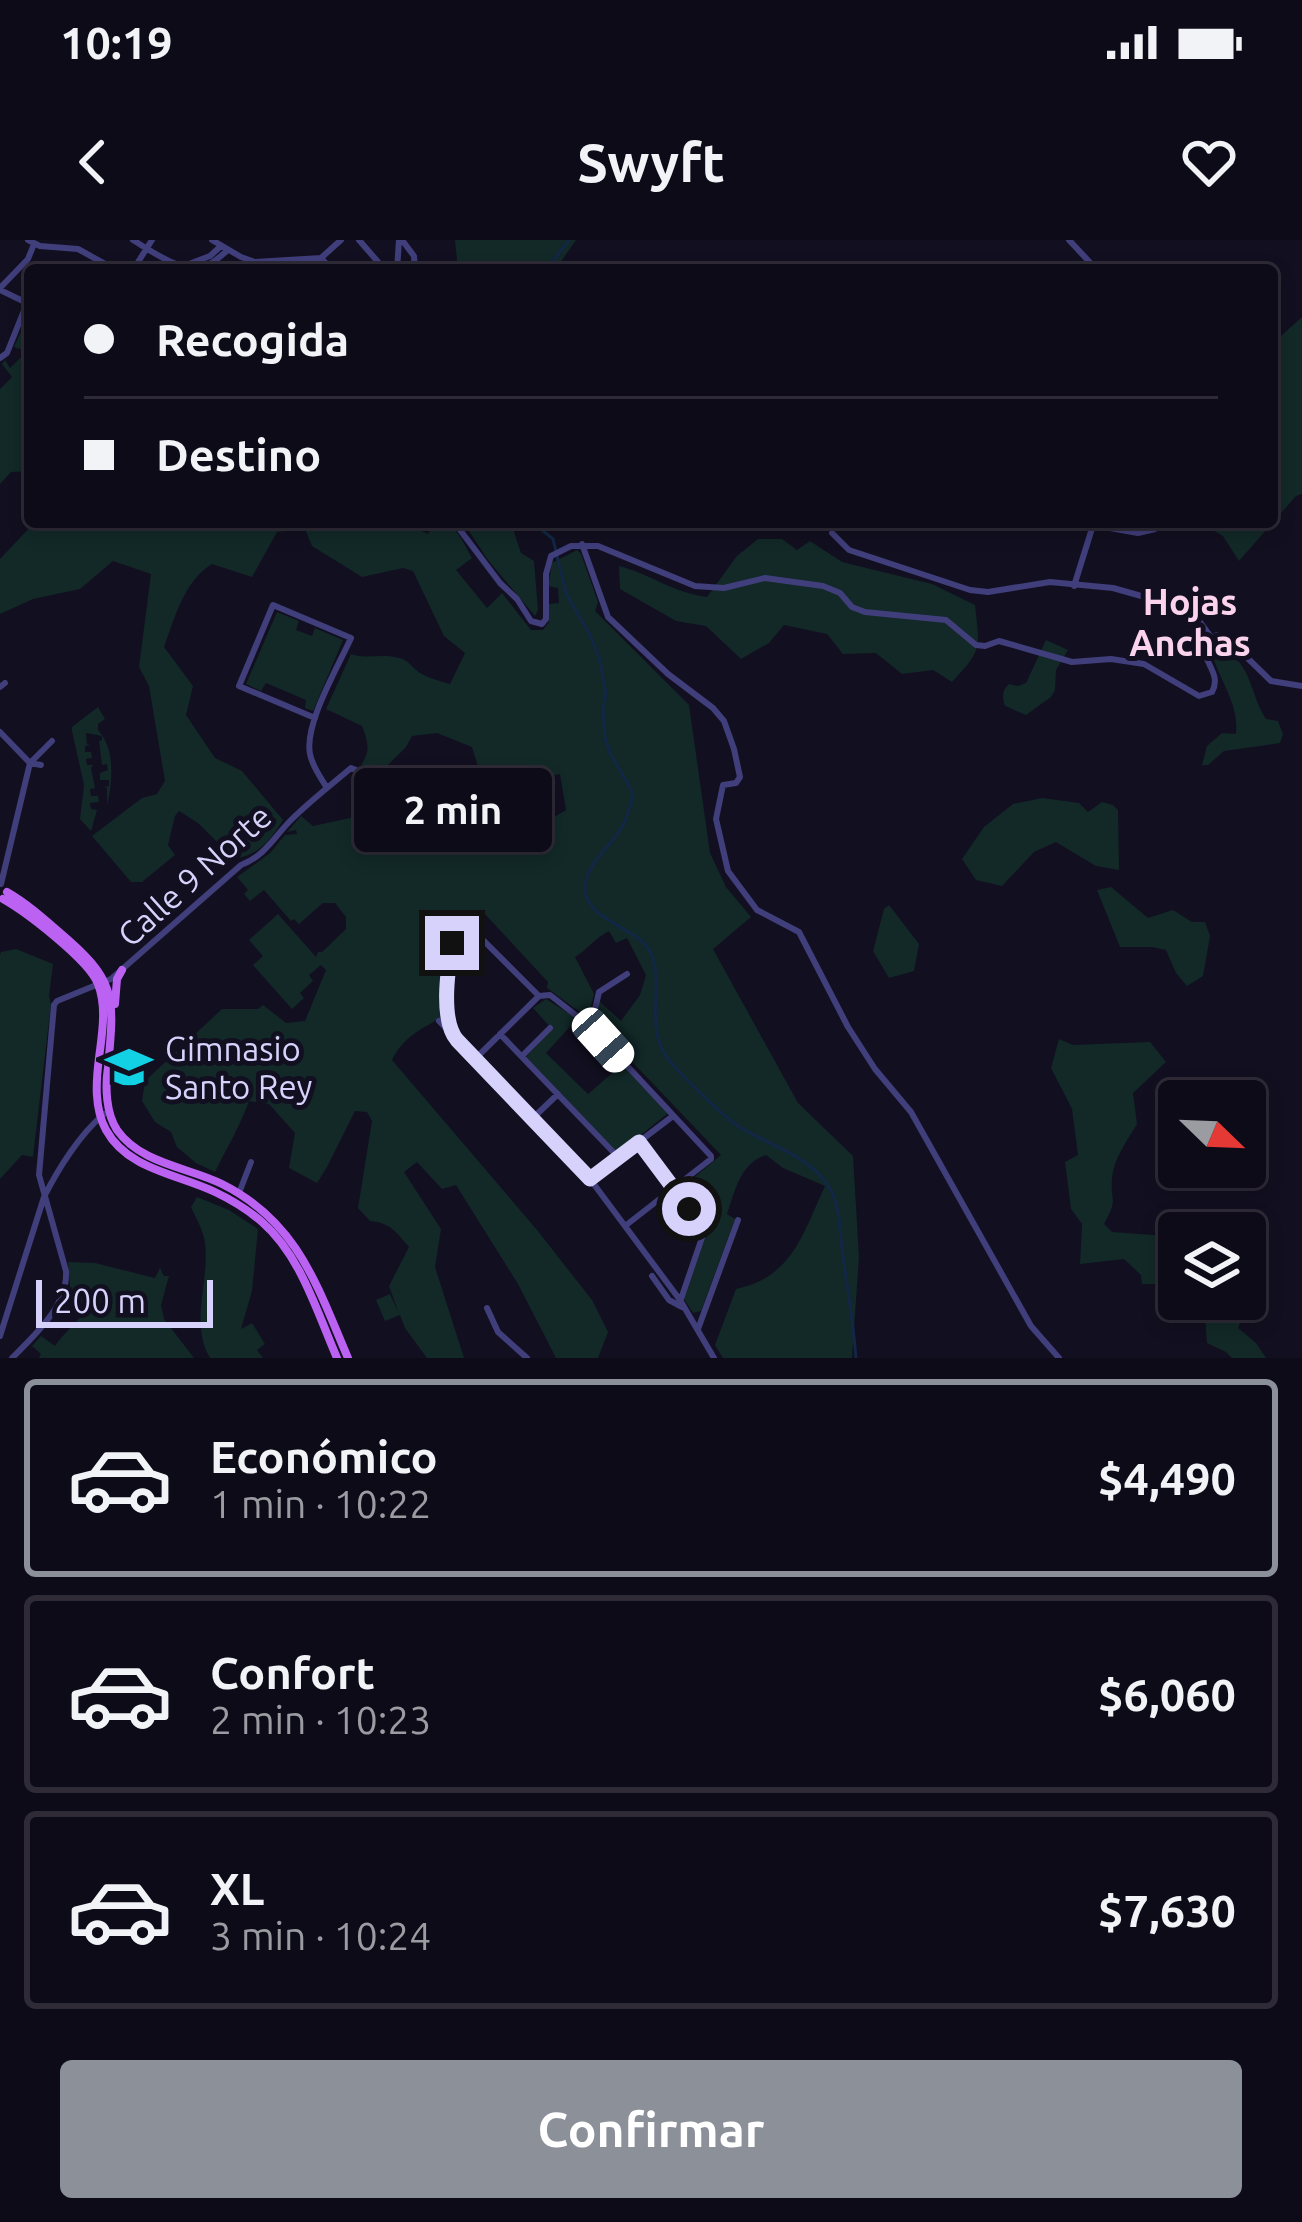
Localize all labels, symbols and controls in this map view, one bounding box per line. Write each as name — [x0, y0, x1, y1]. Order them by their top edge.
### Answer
text: 10:19 — [60, 17, 173, 68]
icon: back — [60, 129, 126, 195]
icon: heart — [1176, 129, 1242, 195]
text: Swyft — [577, 132, 725, 192]
text: Recogida — [156, 314, 349, 365]
text: Destino — [156, 429, 321, 480]
district label: Hojas Anchas — [1129, 581, 1251, 663]
callout: 2 min — [353, 769, 551, 853]
text: 2 min — [404, 788, 502, 831]
street label: Calle 9 Norte — [110, 797, 278, 953]
route end — [425, 916, 479, 970]
car — [566, 1001, 640, 1079]
place label: Gimnasio Santo Rey — [165, 1030, 313, 1105]
school or university icon: Gimnasio Santo Rey — [104, 1042, 154, 1092]
north arrow — [1158, 1080, 1266, 1188]
map controls — [1158, 1080, 1266, 1320]
route start — [662, 1182, 716, 1236]
button: layers — [1158, 1212, 1266, 1320]
scale bar — [36, 1274, 213, 1327]
text: 200 m — [54, 1282, 146, 1319]
icon: car — [66, 1424, 174, 1532]
text: Económico — [210, 1431, 438, 1482]
text: $4,490 — [1098, 1453, 1236, 1504]
text: 1 min · 10:22 — [210, 1482, 431, 1525]
icon: car — [66, 1640, 174, 1748]
text: Confort — [210, 1647, 375, 1698]
text: $6,060 — [1098, 1669, 1236, 1720]
text: 2 min · 10:23 — [210, 1698, 431, 1741]
icon: car — [66, 1856, 174, 1964]
text: XL — [210, 1863, 264, 1914]
text: $7,630 — [1098, 1885, 1236, 1936]
text: 3 min · 10:24 — [210, 1914, 431, 1957]
button: Confirmar — [60, 2060, 1242, 2198]

